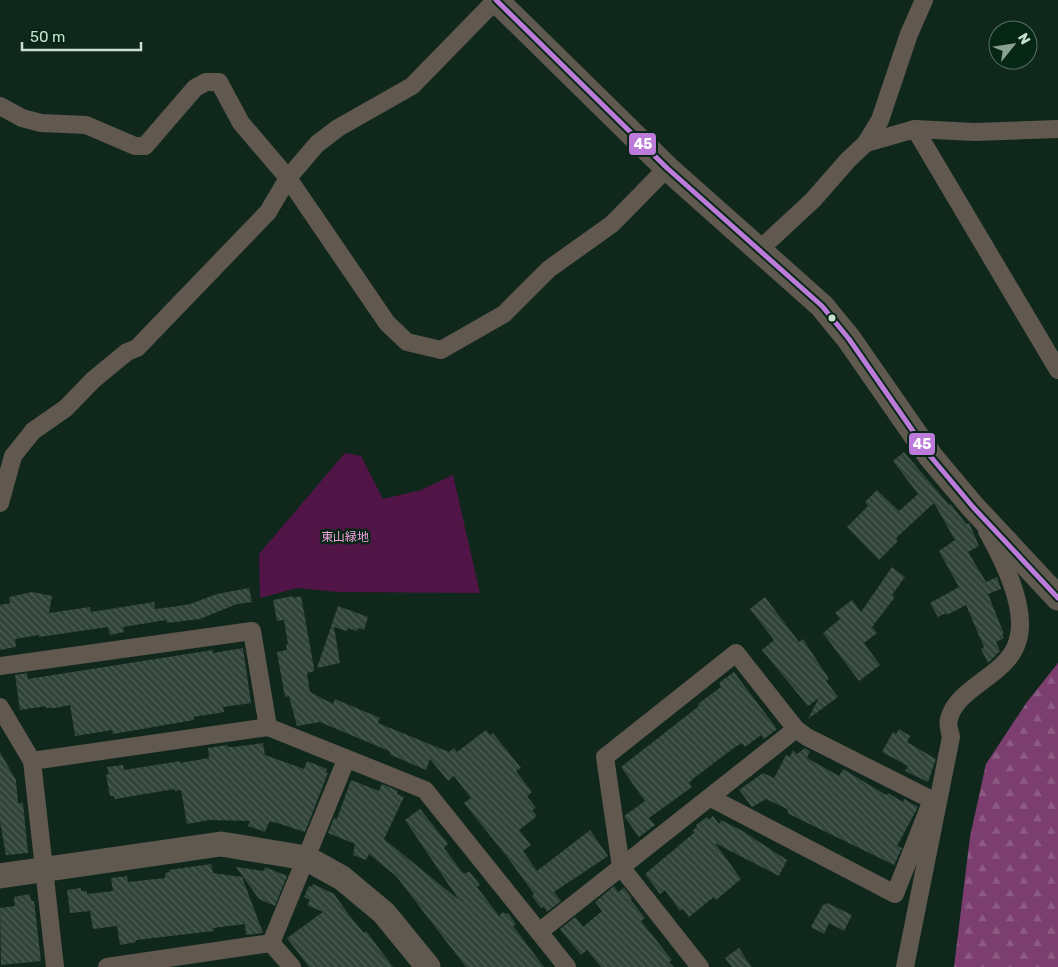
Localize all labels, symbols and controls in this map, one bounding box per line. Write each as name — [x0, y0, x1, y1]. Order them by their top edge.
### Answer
scale bar — [22, 20, 141, 52]
north arrow — [988, 20, 1038, 70]
text: 50 m — [30, 28, 65, 46]
text: N — [1014, 30, 1034, 47]
line badge: 45 — [628, 132, 657, 156]
text: 45 — [634, 136, 652, 153]
unlabelled marker — [827, 313, 837, 323]
line badge: 45 — [908, 432, 936, 456]
text: 45 — [913, 436, 931, 453]
park label: 東山緑地 — [321, 530, 369, 544]

